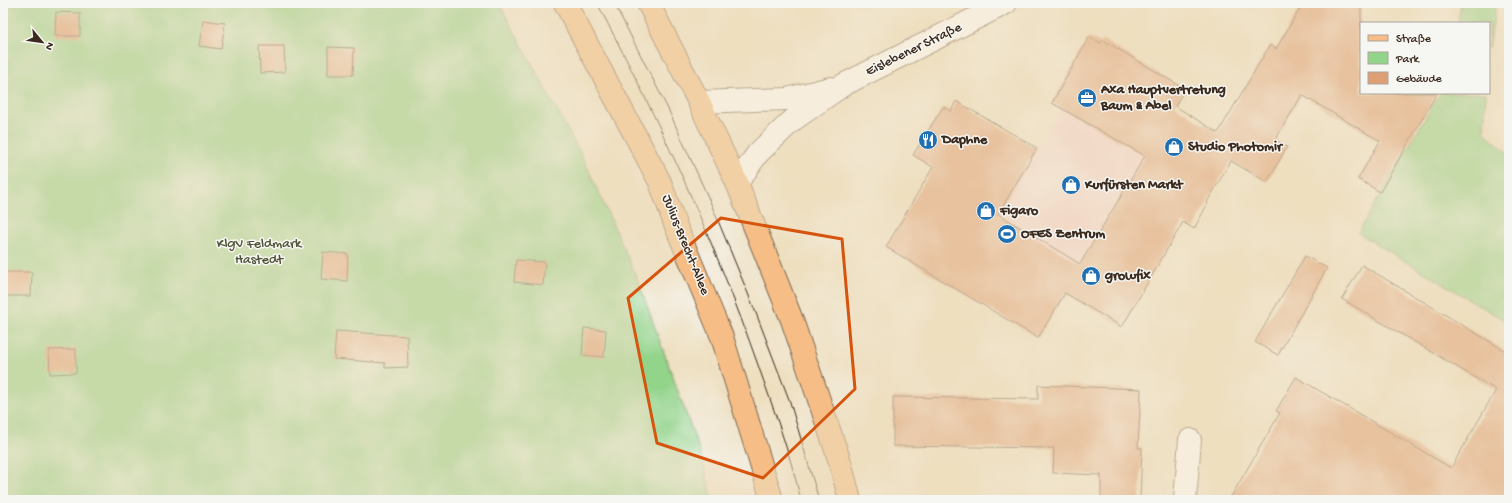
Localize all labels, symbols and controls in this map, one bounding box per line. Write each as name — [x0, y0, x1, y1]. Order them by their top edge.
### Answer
street label: Eislebener Straße — [863, 19, 965, 81]
north arrow — [22, 22, 62, 62]
legend — [1360, 22, 1490, 94]
text: Straße — [1396, 33, 1432, 47]
text: N — [42, 40, 56, 52]
text: Park — [1395, 53, 1421, 67]
text: Gebäude — [1396, 73, 1442, 87]
place label: Axa Hauptvertretung Baum & Abel — [1100, 82, 1226, 115]
office icon: Axa Hauptvertretung Baum & Abel — [1076, 87, 1098, 109]
restaurant icon: Daphne — [917, 129, 939, 151]
place label: Daphne — [940, 132, 988, 149]
shop icon: Studio Photomir — [1163, 136, 1185, 158]
place label: Studio Photomir — [1188, 139, 1284, 156]
shop icon: Kurfürsten Markt — [1060, 174, 1082, 196]
place label: Kurfürsten Markt — [1084, 177, 1184, 194]
street label: Julius-Brecht-Allee — [657, 192, 713, 298]
shop icon: Figaro — [975, 200, 997, 222]
place label: Figaro — [999, 203, 1039, 220]
sports icon: OFES Zentrum — [996, 223, 1018, 245]
place label: OFES Zentrum — [1021, 226, 1105, 243]
park label: KlgV Feldmark Hastedt — [217, 236, 303, 269]
shop icon: growfix — [1080, 265, 1102, 287]
place label: growfix — [1104, 268, 1151, 285]

